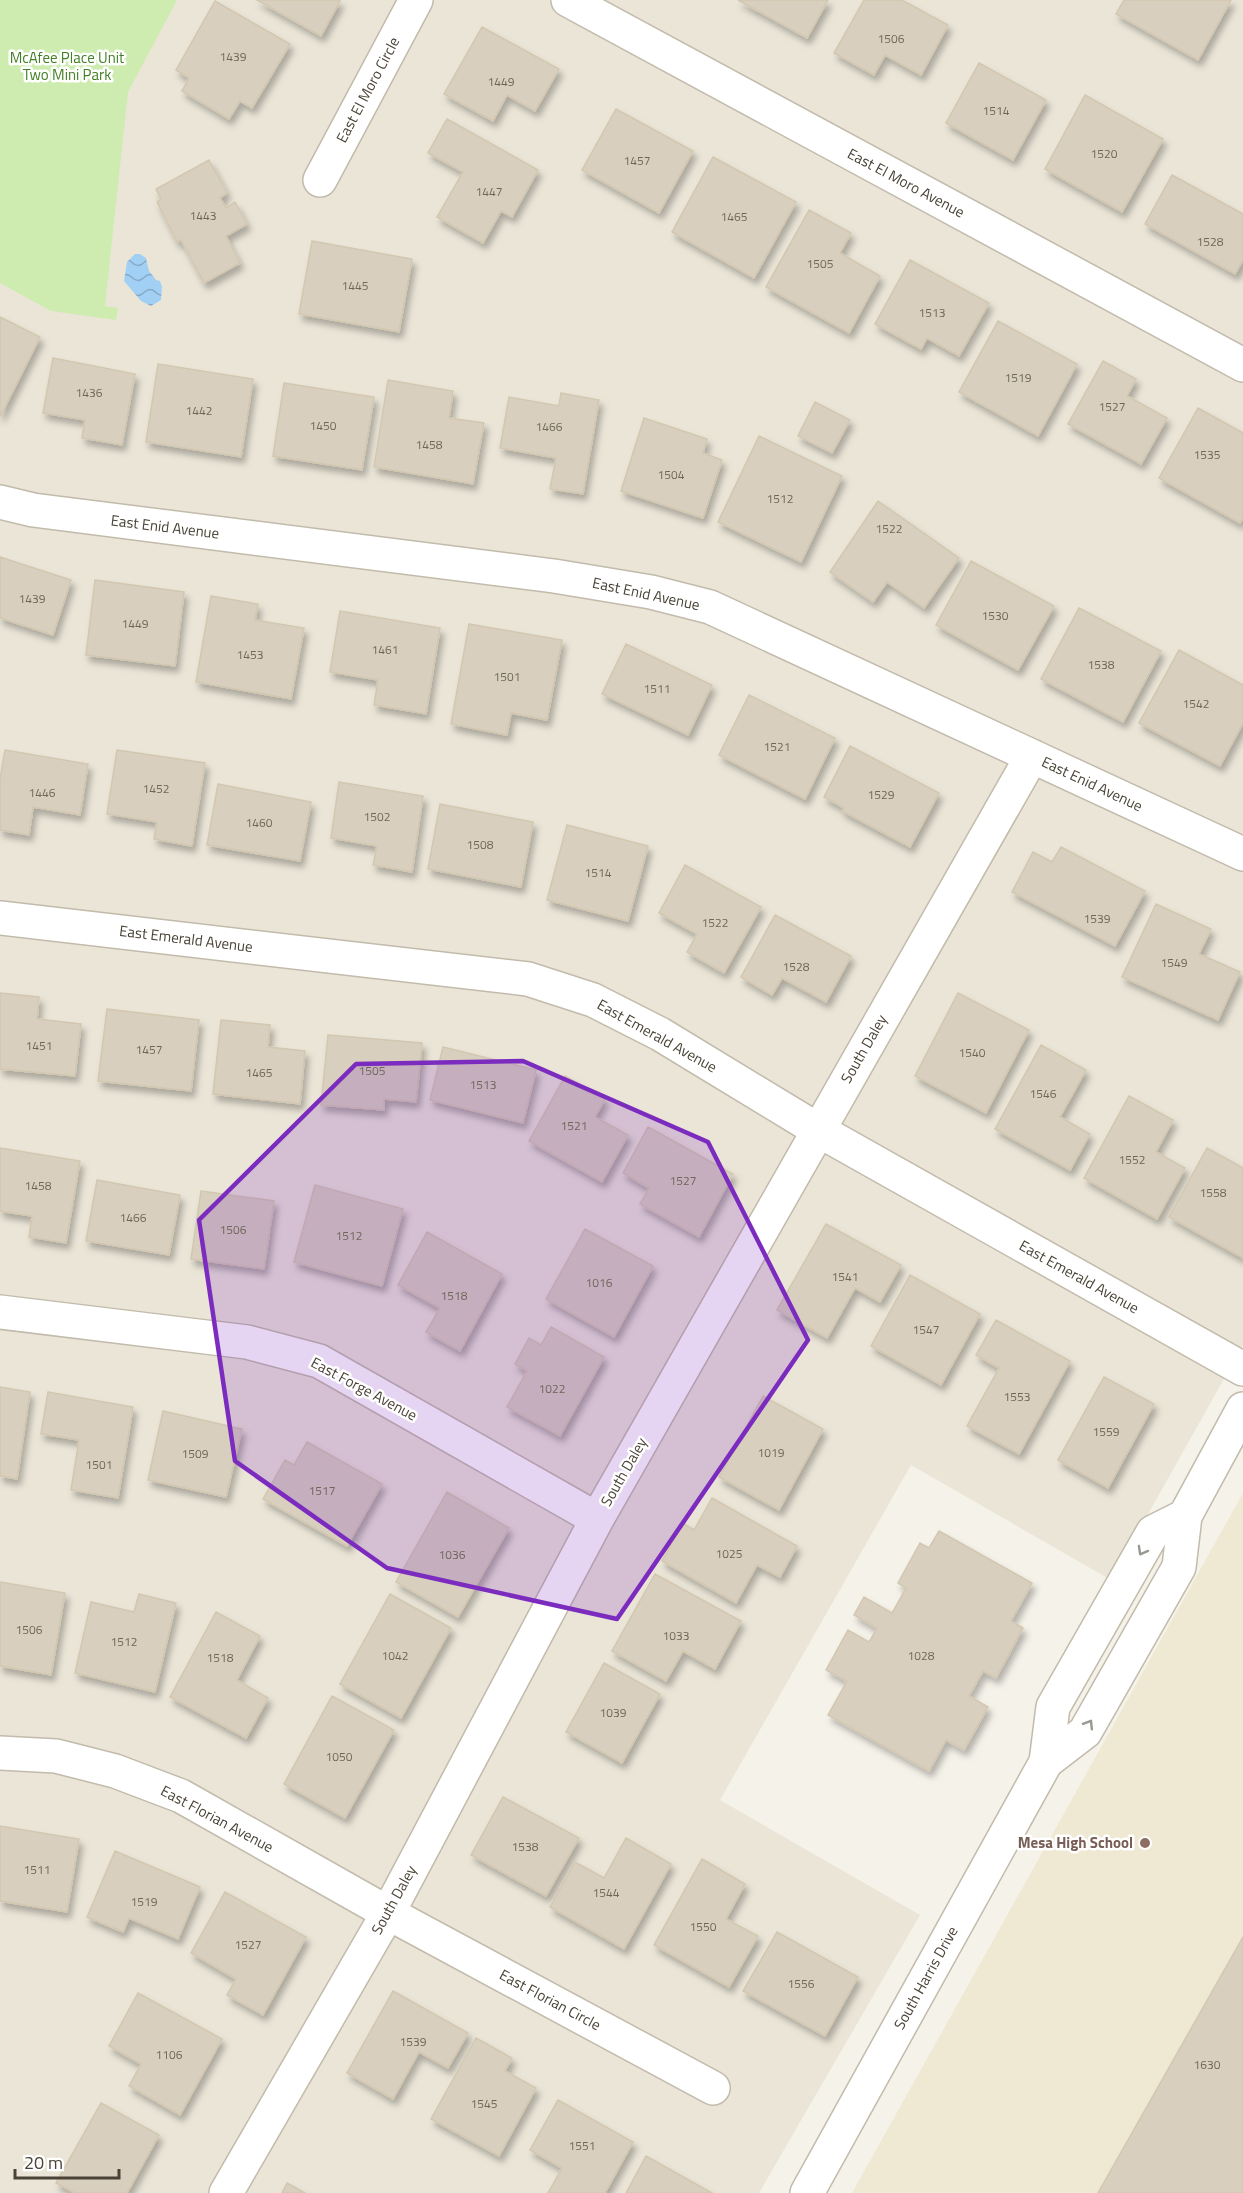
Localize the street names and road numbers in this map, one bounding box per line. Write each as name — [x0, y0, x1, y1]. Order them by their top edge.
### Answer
street label: East El Moro Circle — [330, 33, 405, 147]
street label: East El Moro Avenue — [843, 142, 969, 223]
street label: East Enid Avenue — [109, 508, 221, 545]
street label: East Enid Avenue — [590, 571, 702, 616]
street label: East Enid Avenue — [1038, 750, 1147, 817]
street label: East Emerald Avenue — [118, 919, 254, 958]
street label: East Emerald Avenue — [593, 993, 721, 1078]
street label: South Daley — [835, 1010, 893, 1087]
street label: East Emerald Avenue — [1015, 1234, 1143, 1319]
street label: East Forge Avenue — [307, 1351, 421, 1426]
street label: South Daley — [595, 1433, 653, 1510]
street label: East Florian Avenue — [157, 1779, 278, 1858]
street label: South Daley — [365, 1861, 422, 1939]
street label: South Harris Drive — [888, 1922, 964, 2034]
street label: East Florian Circle — [495, 1963, 605, 2036]

